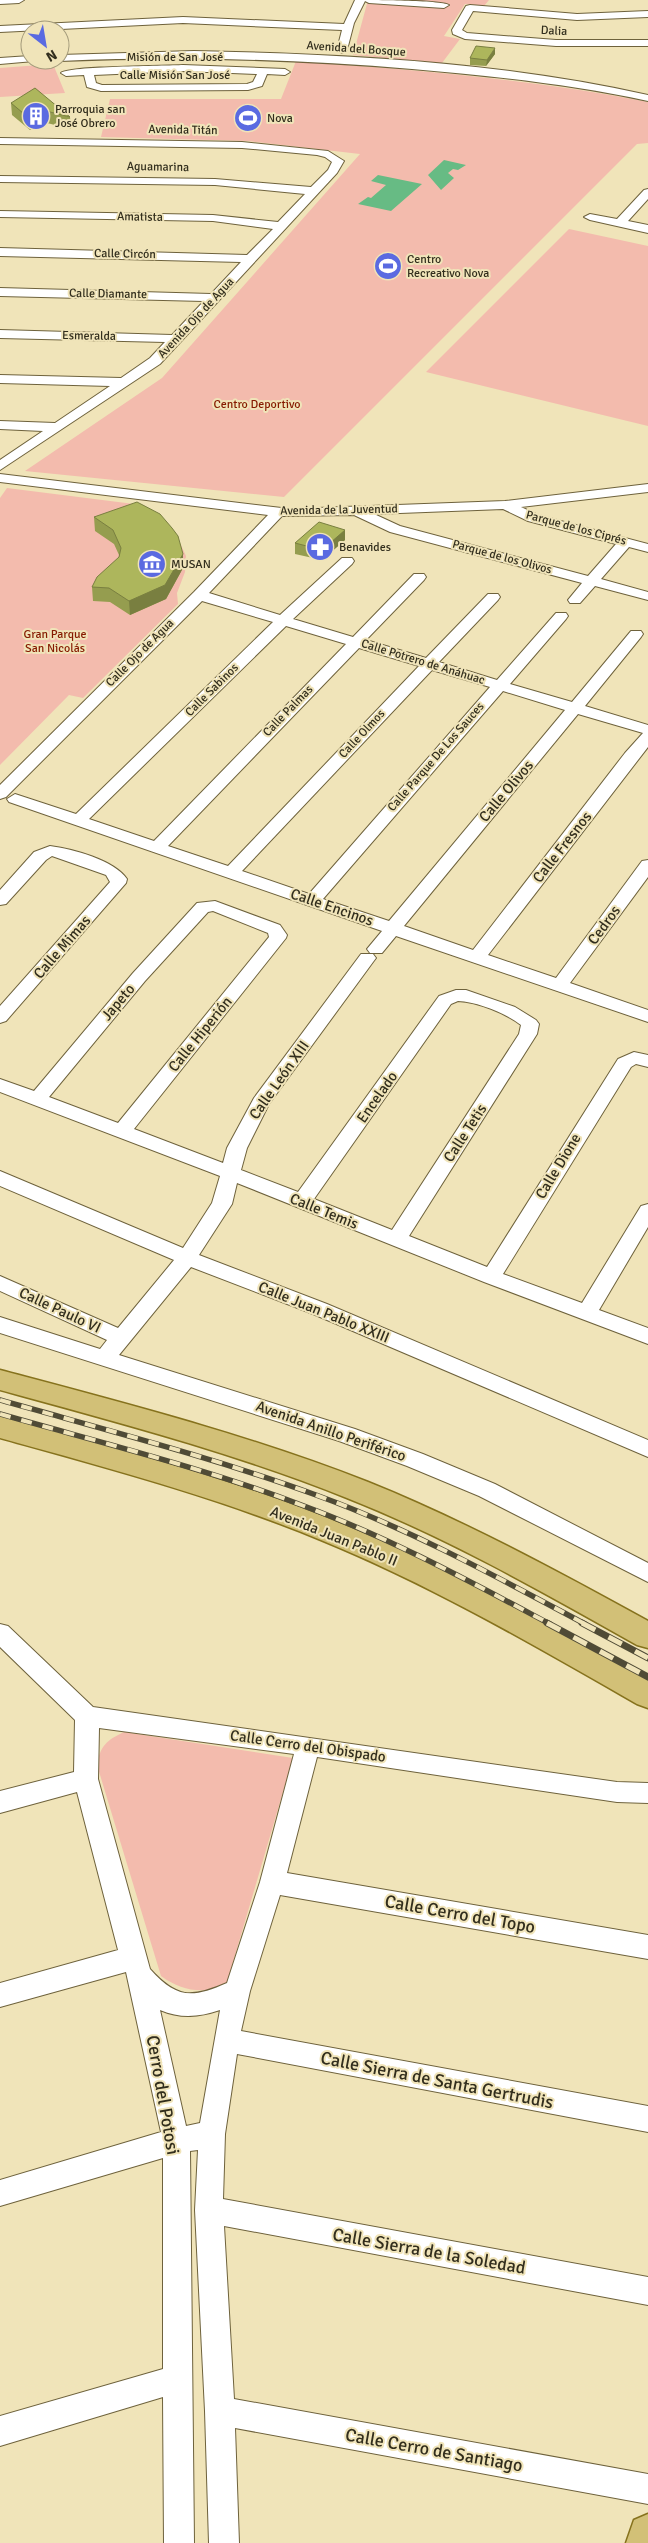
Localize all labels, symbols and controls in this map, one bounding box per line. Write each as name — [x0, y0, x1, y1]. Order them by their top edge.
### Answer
north arrow — [20, 20, 70, 70]
street label: Dalia — [540, 23, 568, 39]
street label: Avenida del Bosque — [306, 38, 406, 60]
text: N — [43, 46, 60, 66]
street label: Misión de San José — [127, 50, 223, 65]
street label: Calle Misión San José — [120, 68, 230, 83]
building icon: Parroquia san José Obrero — [21, 101, 51, 131]
place label: Parroquia san José Obrero — [55, 102, 125, 131]
sports icon: Nova — [233, 103, 263, 133]
place label: Nova — [267, 111, 293, 126]
street label: Avenida Titán — [148, 122, 218, 138]
street label: Aguamarina — [127, 159, 189, 175]
street label: Amatista — [117, 209, 163, 225]
street label: Calle Circón — [94, 246, 156, 262]
sports icon: Centro Recreativo Nova — [373, 251, 403, 281]
place label: Centro Recreativo Nova — [407, 252, 489, 281]
street label: Avenida Ojo de Agua — [155, 275, 237, 361]
street label: Calle Diamante — [69, 286, 147, 302]
street label: Esmeralda — [62, 328, 116, 344]
park label: Centro Deportivo — [214, 397, 301, 412]
street label: Avenida de la Juventud — [280, 501, 398, 519]
street label: Parque de los Ciprés — [524, 507, 628, 549]
pharmacy icon: Benavides — [305, 532, 335, 562]
street label: Parque de los Olivos — [451, 537, 553, 577]
place label: Benavides — [339, 540, 391, 555]
museum icon: MUSAN — [137, 549, 167, 579]
place label: MUSAN — [171, 557, 211, 572]
street label: Calle Ojo de Agua — [103, 616, 177, 690]
park label: Gran Parque San Nicolás — [23, 627, 87, 656]
street label: Calle Potrero de Anáhuac — [359, 636, 487, 688]
street label: Calle Sabinos — [182, 660, 242, 720]
street label: Calle Palmas — [260, 682, 316, 740]
street label: Calle Parque De Los Sauces — [384, 699, 488, 815]
street label: Calle Olmos — [336, 707, 388, 761]
street label: Calle Olivos — [475, 756, 537, 826]
street label: Calle Fresnos — [529, 808, 596, 886]
street label: Calle Encinos — [288, 884, 376, 930]
street label: Cedros — [584, 902, 624, 948]
street label: Calle Mimas — [30, 911, 95, 982]
street label: Japeto — [98, 980, 139, 1024]
street label: Calle Hiperión — [164, 993, 236, 1075]
street label: Calle León XIII — [245, 1037, 313, 1123]
street label: Encelado — [353, 1068, 401, 1126]
street label: Calle Tetis — [440, 1100, 491, 1165]
street label: Calle Dione — [531, 1130, 585, 1202]
street label: Calle Temis — [287, 1189, 361, 1233]
street label: Calle Juan Pablo XXIII — [256, 1277, 392, 1347]
street label: Calle Paulo VI — [16, 1283, 104, 1337]
street label: Avenida Anillo Periférico — [254, 1397, 409, 1465]
street label: Avenida Juan Pablo II — [268, 1502, 400, 1570]
street label: Calle Cerro del Obispado — [229, 1726, 387, 1766]
street label: Calle Cerro del Topo — [383, 1890, 537, 1938]
street label: Cerro del Potosi — [142, 2034, 184, 2156]
street label: Calle Sierra de Santa Gertrudis — [319, 2047, 555, 2113]
street label: Calle Sierra de la Soledad — [331, 2223, 527, 2279]
street label: Calle Cerro de Santiago — [344, 2424, 524, 2476]

